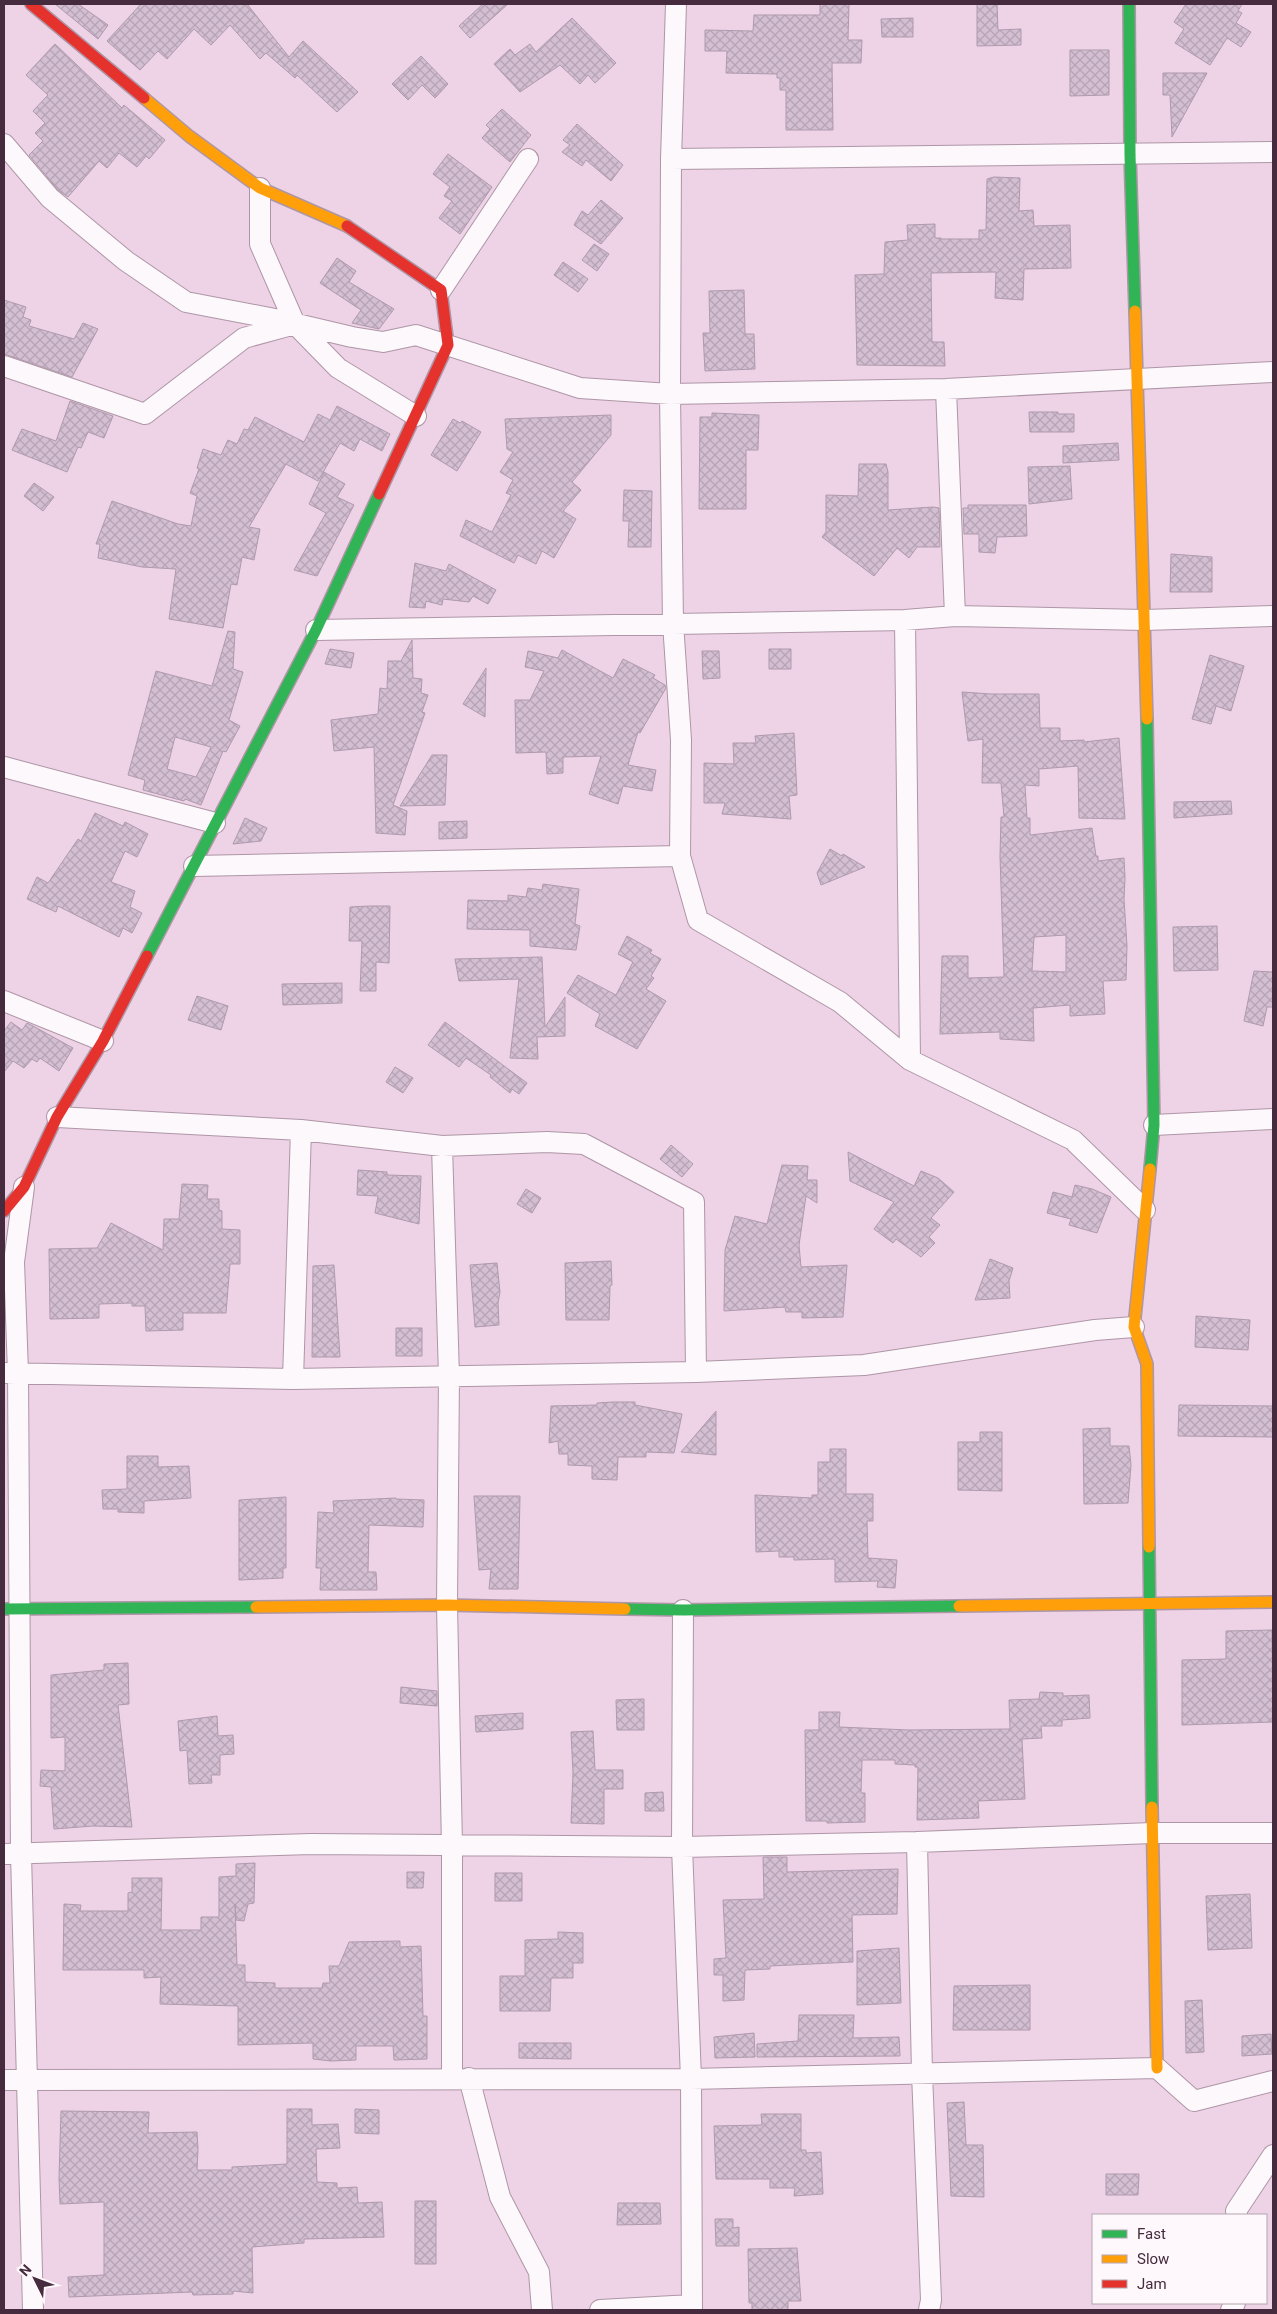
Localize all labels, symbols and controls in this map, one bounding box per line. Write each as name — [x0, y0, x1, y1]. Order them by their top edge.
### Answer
legend — [1092, 2214, 1267, 2304]
text: Fast — [1137, 2225, 1166, 2243]
text: Slow — [1137, 2250, 1169, 2268]
north arrow — [10, 2254, 60, 2304]
text: N — [16, 2261, 35, 2279]
text: Jam — [1137, 2275, 1167, 2293]

